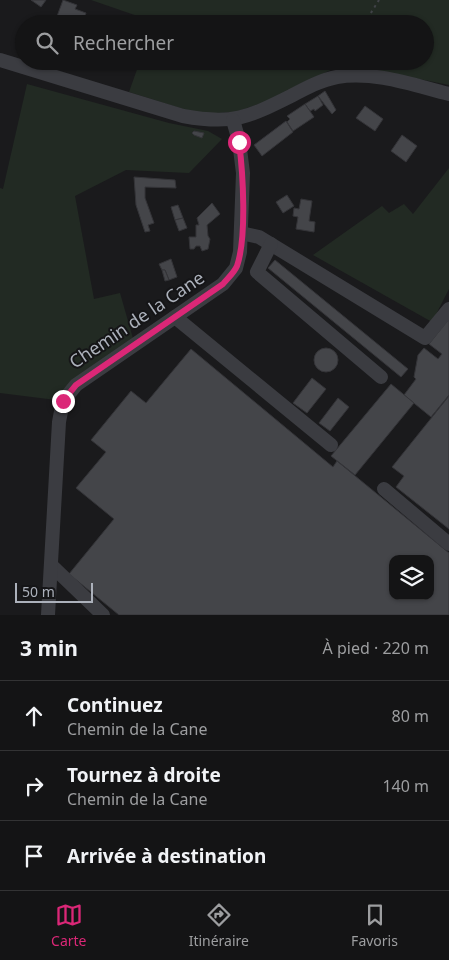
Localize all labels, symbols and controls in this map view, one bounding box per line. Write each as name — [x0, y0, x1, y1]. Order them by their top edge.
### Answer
search box — [15, 15, 434, 70]
icon: search — [33, 29, 61, 57]
text: Rechercher — [73, 30, 174, 56]
route start — [228, 131, 251, 154]
street label: Chemin de la Cane — [64, 265, 209, 373]
route end — [52, 390, 75, 413]
map controls — [389, 555, 434, 600]
button: layers — [389, 555, 434, 600]
scale bar — [15, 580, 92, 603]
text: 50 m — [22, 582, 55, 601]
text: 3 min — [20, 634, 78, 662]
text: À pied · 220 m — [323, 637, 429, 659]
text: Continuez — [67, 692, 163, 718]
icon: ahead — [20, 702, 48, 730]
text: 80 m — [392, 705, 429, 727]
text: Chemin de la Cane — [67, 718, 207, 740]
text: Tournez à droite — [67, 762, 221, 788]
icon: right — [20, 772, 48, 800]
text: 140 m — [382, 775, 429, 797]
text: Chemin de la Cane — [67, 788, 207, 810]
icon: arrive — [20, 842, 48, 870]
text: Arrivée à destination — [67, 843, 266, 869]
tab: Carte — [51, 901, 87, 950]
tab: Itinéraire — [189, 901, 249, 950]
tab: Favoris — [351, 901, 398, 950]

